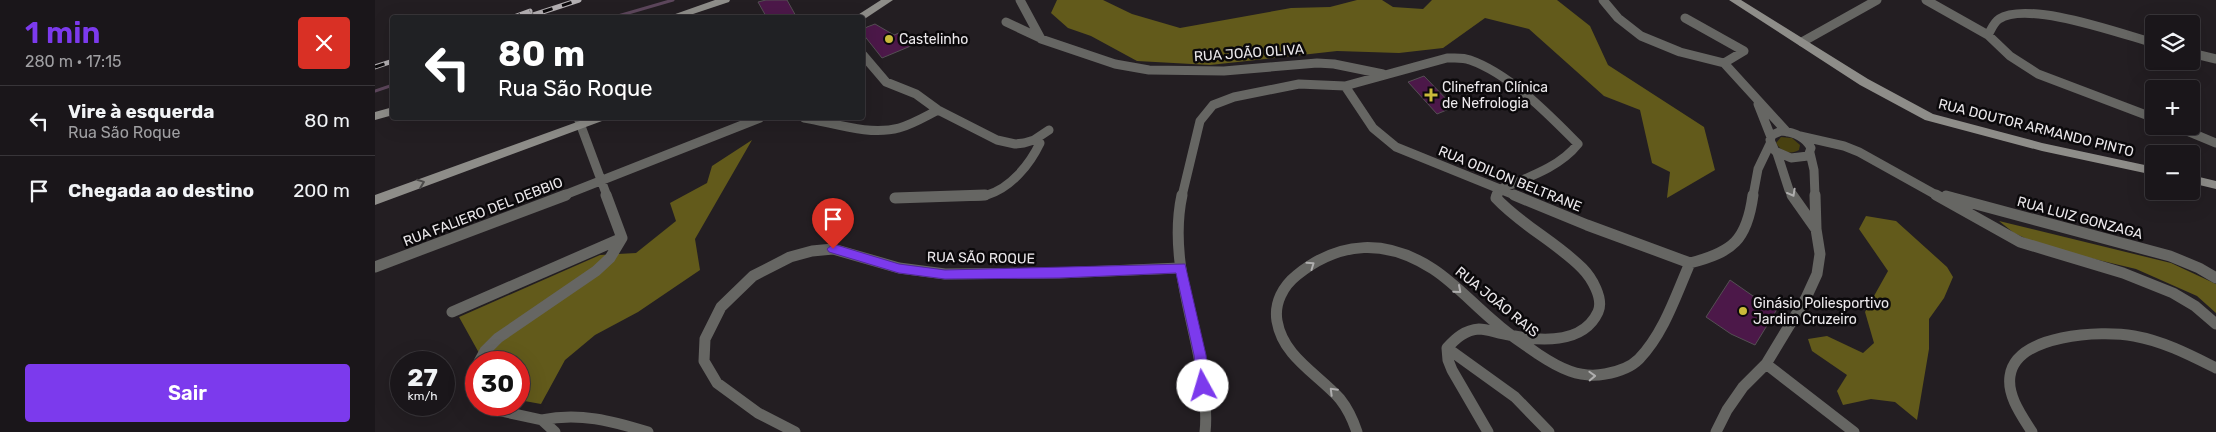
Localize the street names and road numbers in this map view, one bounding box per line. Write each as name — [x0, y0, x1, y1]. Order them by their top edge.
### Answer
street label: RUA JOÃO OLIVA — [1193, 40, 1305, 65]
street label: RUA DOUTOR ARMANDO PINTO — [1936, 95, 2136, 161]
street label: RUA ODILON BELTRANE — [1436, 142, 1584, 216]
street label: RUA FALIERO DEL DEBBIO — [401, 174, 565, 250]
street label: RUA LUIZ GONZAGA — [2015, 193, 2145, 243]
street label: RUA SÃO ROQUE — [927, 248, 1035, 267]
street label: RUA JOÃO RAIS — [1452, 262, 1543, 341]

